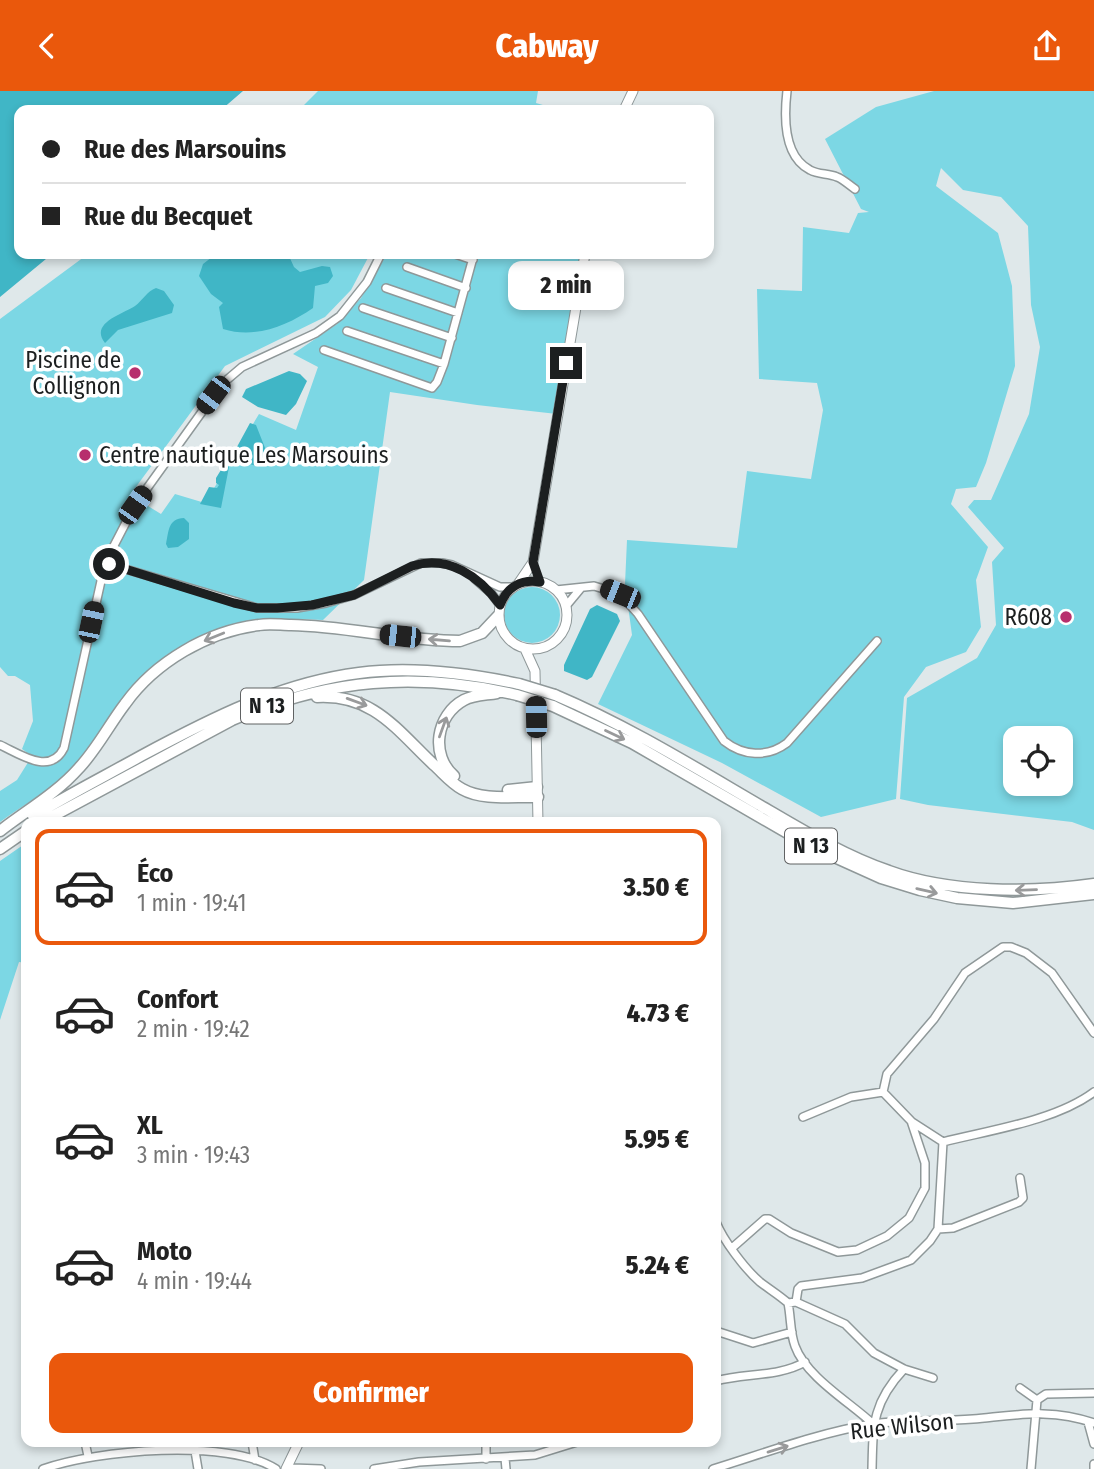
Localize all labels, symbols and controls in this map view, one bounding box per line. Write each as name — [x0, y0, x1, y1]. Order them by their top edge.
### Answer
icon: back — [28, 27, 66, 65]
text: Cabway — [496, 27, 598, 65]
icon: share — [1028, 27, 1066, 65]
text: Rue des Marsouins — [84, 134, 286, 165]
text: Rue du Becquet — [84, 201, 252, 232]
callout: 2 min — [508, 261, 624, 310]
text: 2 min — [541, 271, 591, 299]
place label: Piscine de Collignon — [25, 346, 121, 400]
route end — [550, 347, 582, 379]
marker: Piscine de Collignon — [127, 365, 143, 381]
car — [192, 372, 235, 418]
place label: Centre nautique Les Marsouins — [99, 441, 389, 469]
marker: Centre nautique Les Marsouins — [77, 447, 93, 463]
car — [115, 482, 156, 528]
route start — [93, 548, 125, 580]
car — [597, 576, 644, 612]
car — [77, 599, 106, 645]
place label: R608 — [1005, 603, 1052, 631]
marker: R608 — [1058, 609, 1074, 625]
car — [379, 623, 422, 649]
one-way arrow — [204, 632, 225, 645]
one-way arrow — [428, 633, 451, 646]
road number: N 13 — [241, 689, 293, 723]
one-way arrow — [345, 696, 367, 709]
car — [526, 696, 547, 738]
one-way arrow — [438, 716, 450, 738]
map controls — [1003, 726, 1073, 796]
button: locate — [1003, 726, 1073, 796]
one-way arrow — [604, 729, 625, 742]
road number: N 13 — [785, 829, 837, 863]
icon: car — [53, 856, 116, 919]
text: Éco — [137, 858, 174, 889]
text: 3.50 € — [624, 872, 689, 903]
one-way arrow — [1015, 883, 1038, 896]
one-way arrow — [915, 885, 938, 898]
text: 1 min · 19:41 — [137, 889, 246, 917]
icon: car — [53, 982, 116, 1045]
text: Confort — [137, 984, 218, 1015]
text: 4.73 € — [626, 998, 689, 1029]
text: 2 min · 19:42 — [137, 1015, 250, 1043]
icon: car — [53, 1108, 116, 1171]
text: XL — [137, 1110, 163, 1141]
text: 5.95 € — [625, 1124, 689, 1155]
text: 3 min · 19:43 — [137, 1141, 250, 1169]
icon: car — [53, 1234, 116, 1297]
text: Moto — [137, 1236, 192, 1267]
text: 5.24 € — [625, 1250, 689, 1281]
text: 4 min · 19:44 — [137, 1267, 252, 1295]
button: Confirmer — [49, 1353, 693, 1433]
street label: Rue Wilson — [849, 1407, 955, 1445]
one-way arrow — [767, 1442, 789, 1455]

